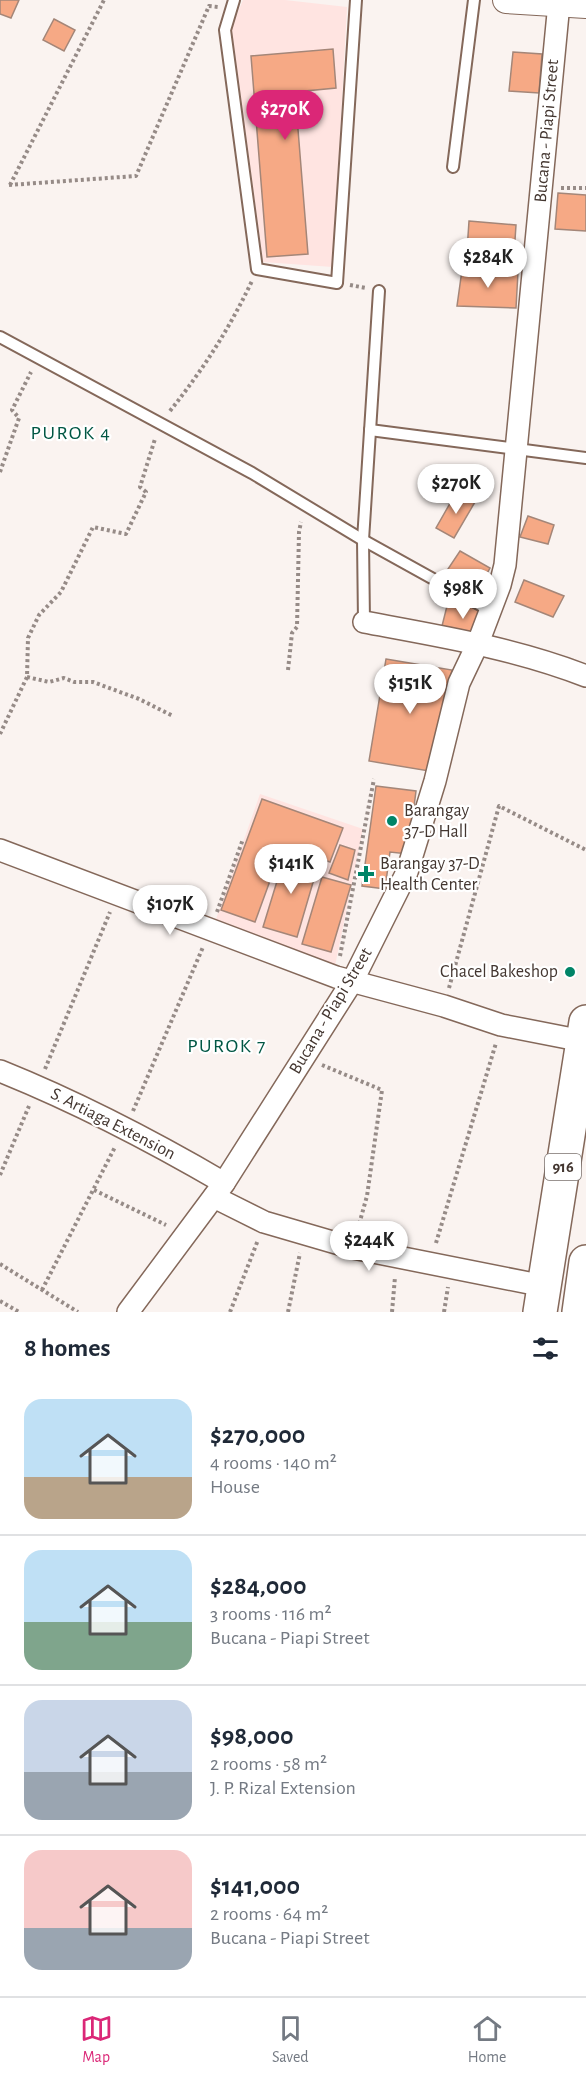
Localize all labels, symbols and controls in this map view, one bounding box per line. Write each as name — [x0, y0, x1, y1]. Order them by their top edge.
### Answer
street label: Bucana - Piapi Street — [532, 58, 562, 203]
pin: $270K — [243, 90, 327, 141]
text: $270K — [260, 99, 310, 119]
pin: $284K — [446, 238, 530, 289]
text: $284K — [463, 247, 513, 267]
district label: PUROK 4 — [31, 423, 111, 443]
pin: $270K — [414, 464, 498, 515]
text: $270K — [431, 473, 481, 493]
pin: $98K — [427, 569, 499, 620]
text: $98K — [443, 578, 483, 598]
pin: $151K — [368, 664, 452, 715]
text: $151K — [388, 673, 432, 693]
place label: Barangay 37-D Hall — [404, 802, 469, 841]
marker: Barangay 37-D Hall — [385, 814, 399, 828]
pin: $141K — [249, 844, 333, 895]
text: $141K — [268, 853, 314, 873]
place label: Barangay 37-D Health Center — [380, 855, 480, 894]
marker: Barangay 37-D Health Center — [357, 865, 375, 883]
pin: $107K — [128, 885, 212, 936]
text: $107K — [147, 894, 193, 914]
street label: Bucana - Piapi Street — [286, 945, 376, 1077]
place label: Chacel Bakeshop — [440, 963, 558, 981]
marker: Chacel Bakeshop — [563, 965, 577, 979]
district label: PUROK 7 — [187, 1036, 267, 1056]
street label: S. Artiaga Extension — [48, 1085, 178, 1163]
road number: 916 — [545, 1154, 581, 1180]
pin: $244K — [327, 1221, 411, 1272]
text: $244K — [344, 1230, 394, 1250]
icon: filters — [529, 1332, 562, 1365]
text: 8 homes — [24, 1335, 111, 1361]
text: $270,000 — [210, 1422, 305, 1448]
icon: home — [72, 1423, 144, 1495]
text: 4 rooms · 140 m² — [210, 1453, 337, 1473]
text: House — [210, 1477, 260, 1497]
text: $284,000 — [210, 1573, 306, 1599]
icon: home — [72, 1574, 144, 1646]
text: 3 rooms · 116 m² — [210, 1604, 331, 1624]
text: Bucana - Piapi Street — [210, 1628, 370, 1648]
text: $98,000 — [210, 1723, 294, 1749]
icon: home — [72, 1724, 144, 1796]
text: 2 rooms · 58 m² — [210, 1754, 327, 1774]
text: J. P. Rizal Extension — [210, 1778, 356, 1798]
text: $141,000 — [210, 1873, 300, 1899]
icon: home — [72, 1874, 144, 1946]
text: 2 rooms · 64 m² — [210, 1904, 328, 1924]
text: Bucana - Piapi Street — [210, 1928, 370, 1948]
tab: Map — [80, 2012, 113, 2067]
tab: Saved — [272, 2012, 309, 2067]
tab: Home — [468, 2012, 506, 2067]

